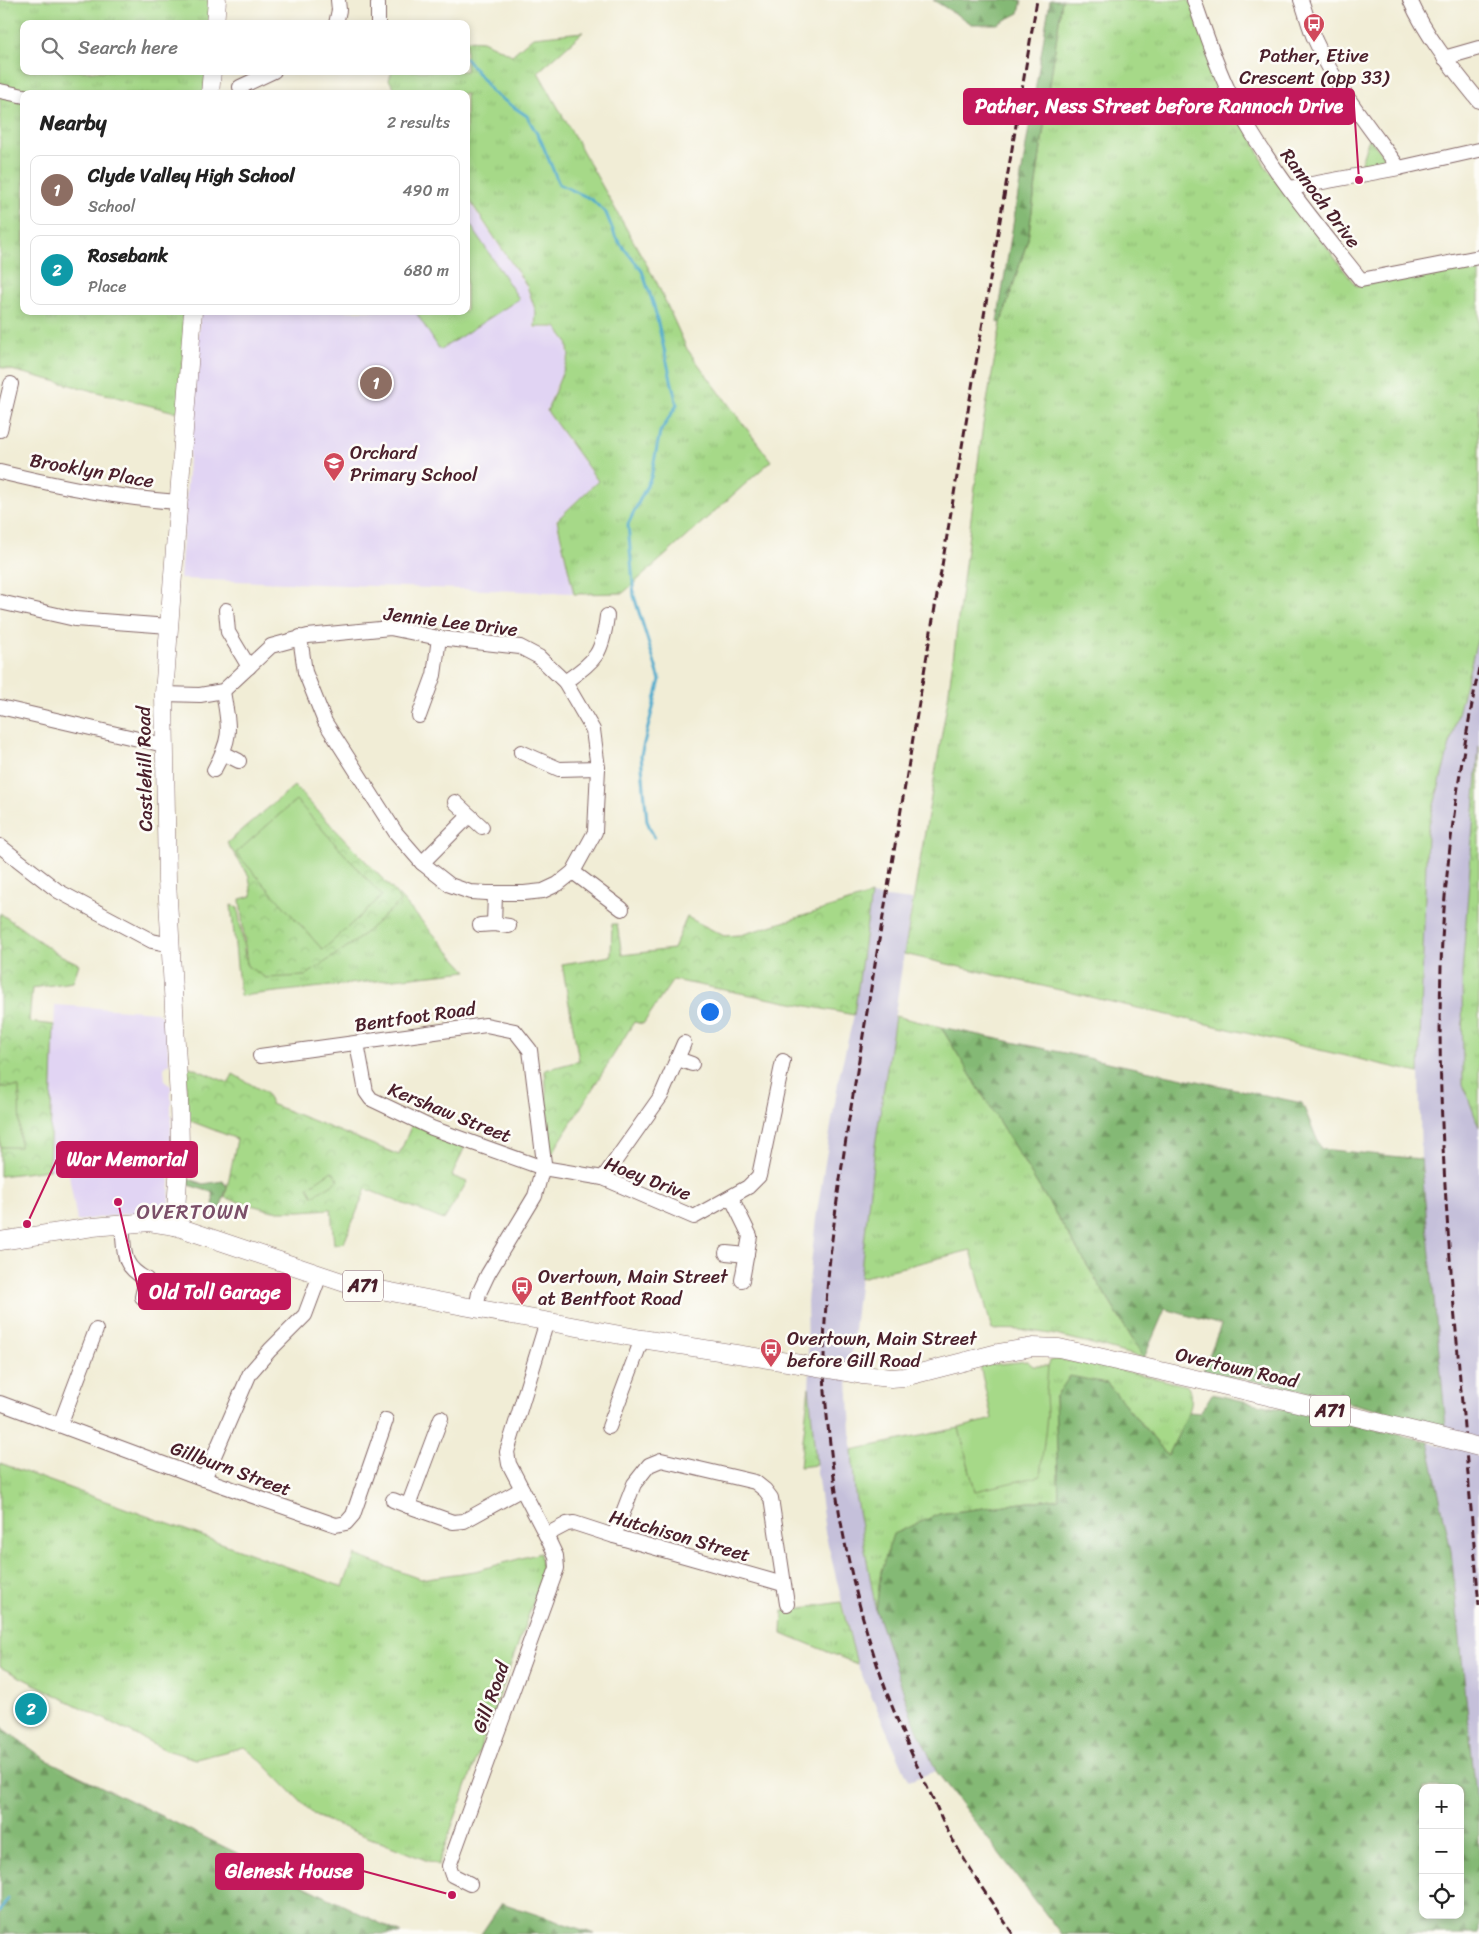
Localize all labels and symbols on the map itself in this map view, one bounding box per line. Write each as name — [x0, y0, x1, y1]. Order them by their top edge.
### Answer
bus stop icon: Pather, Etive Crescent (opp 33) — [1302, 12, 1326, 43]
place label: Pather, Etive Crescent (opp 33) — [1239, 39, 1390, 94]
callout: Pather, Ness Street before Rannoch Drive — [964, 89, 1354, 124]
text: Pather, Ness Street before Rannoch Drive — [975, 89, 1343, 124]
street label: Rannoch Drive — [1272, 141, 1370, 256]
pin: 1 — [360, 364, 392, 402]
place label: Orchard Primary School — [350, 436, 478, 491]
street label: Brooklyn Place — [27, 443, 157, 498]
school or university icon: Orchard Primary School — [322, 451, 346, 482]
street label: Jennie Lee Drive — [381, 597, 520, 646]
street label: Castlehill Road — [127, 704, 162, 832]
street label: Bentfoot Road — [353, 992, 479, 1041]
your location — [697, 999, 723, 1025]
street label: Kershaw Street — [383, 1073, 517, 1152]
callout: War Memorial — [57, 1142, 197, 1177]
text: War Memorial — [67, 1142, 189, 1177]
street label: Hoey Drive — [600, 1147, 696, 1210]
district label: OVERTOWN — [136, 1193, 250, 1231]
place label: Overtown, Main Street at Bentfoot Road — [538, 1260, 729, 1315]
road number: A71 — [343, 1270, 383, 1302]
callout: Old Toll Garage — [139, 1274, 290, 1309]
text: Old Toll Garage — [149, 1275, 282, 1310]
bus stop icon: Overtown, Main Street at Bentfoot Road — [510, 1275, 534, 1306]
place label: Overtown, Main Street before Gill Road — [787, 1322, 978, 1377]
bus stop icon: Overtown, Main Street before Gill Road — [759, 1337, 783, 1368]
street label: Overtown Road — [1172, 1337, 1303, 1398]
road number: A71 — [1310, 1395, 1350, 1426]
street label: Gillburn Street — [166, 1431, 296, 1506]
street label: Hutchison Street — [606, 1500, 754, 1571]
street label: Gill Road — [462, 1655, 519, 1737]
pin: 2 — [15, 1690, 47, 1728]
callout: Glenesk House — [216, 1854, 363, 1889]
text: Glenesk House — [224, 1854, 354, 1889]

